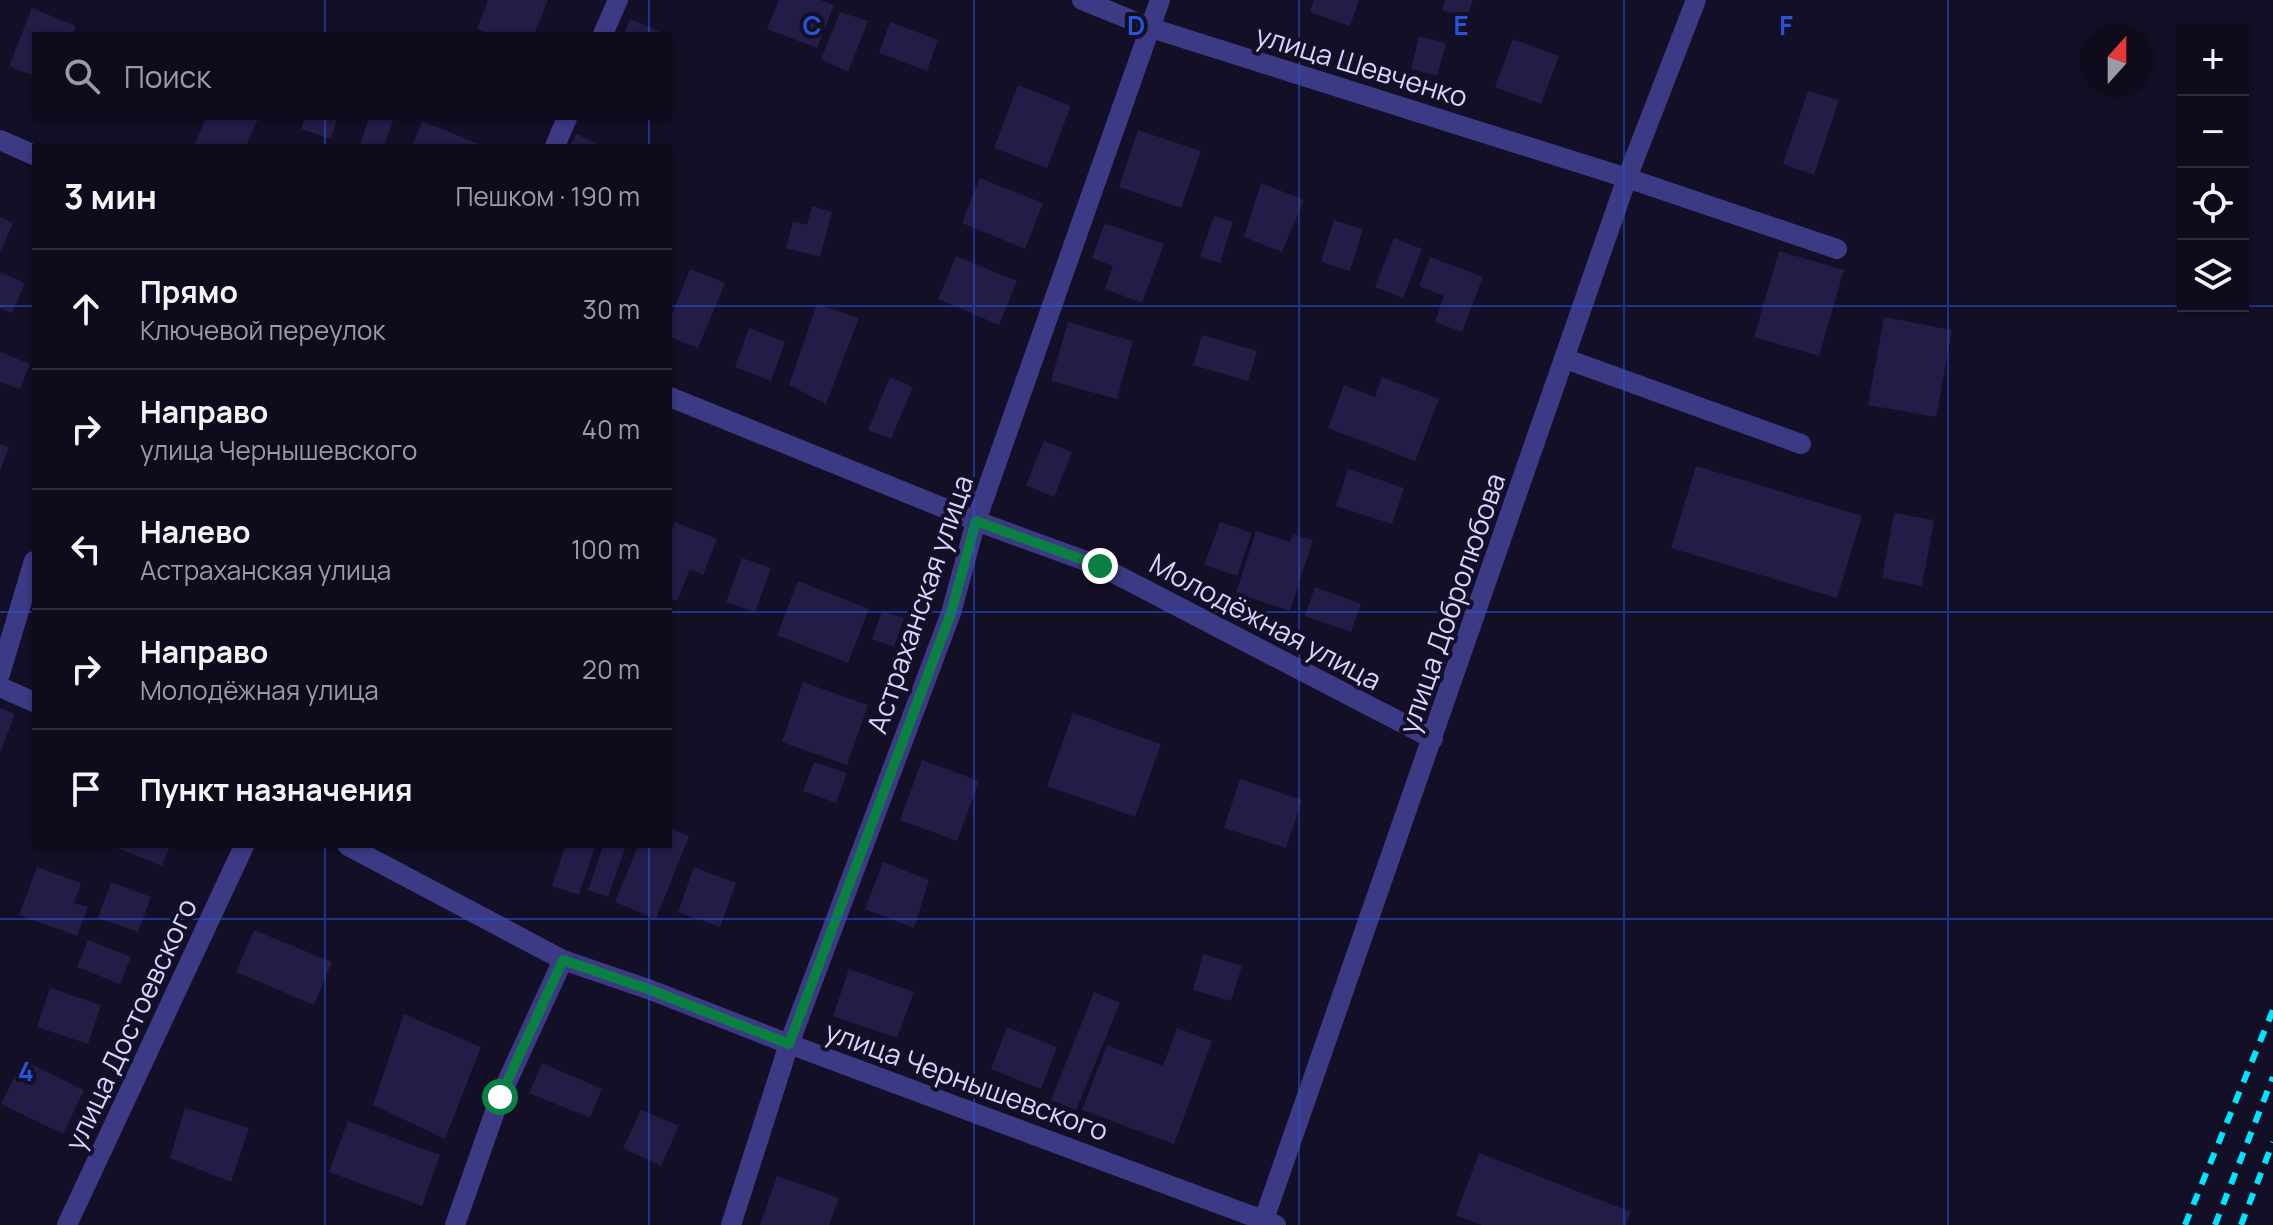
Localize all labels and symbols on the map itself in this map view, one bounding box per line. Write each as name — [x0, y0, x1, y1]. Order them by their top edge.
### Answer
text: C — [802, 7, 822, 43]
text: D — [1127, 7, 1145, 43]
text: E — [1453, 7, 1469, 43]
text: F — [1779, 7, 1793, 43]
street label: улица Шевченко — [1251, 15, 1473, 115]
north arrow — [2081, 24, 2153, 96]
street label: улица Добролюбова — [1389, 468, 1513, 738]
street label: Астраханская улица — [857, 470, 981, 738]
street label: Молодёжная улица — [1144, 544, 1388, 698]
route end — [1082, 548, 1118, 584]
street label: улица Достоевского — [55, 892, 205, 1156]
street label: улица Чернышевского — [820, 1011, 1114, 1149]
text: 4 — [18, 1053, 34, 1089]
route start — [482, 1079, 518, 1115]

